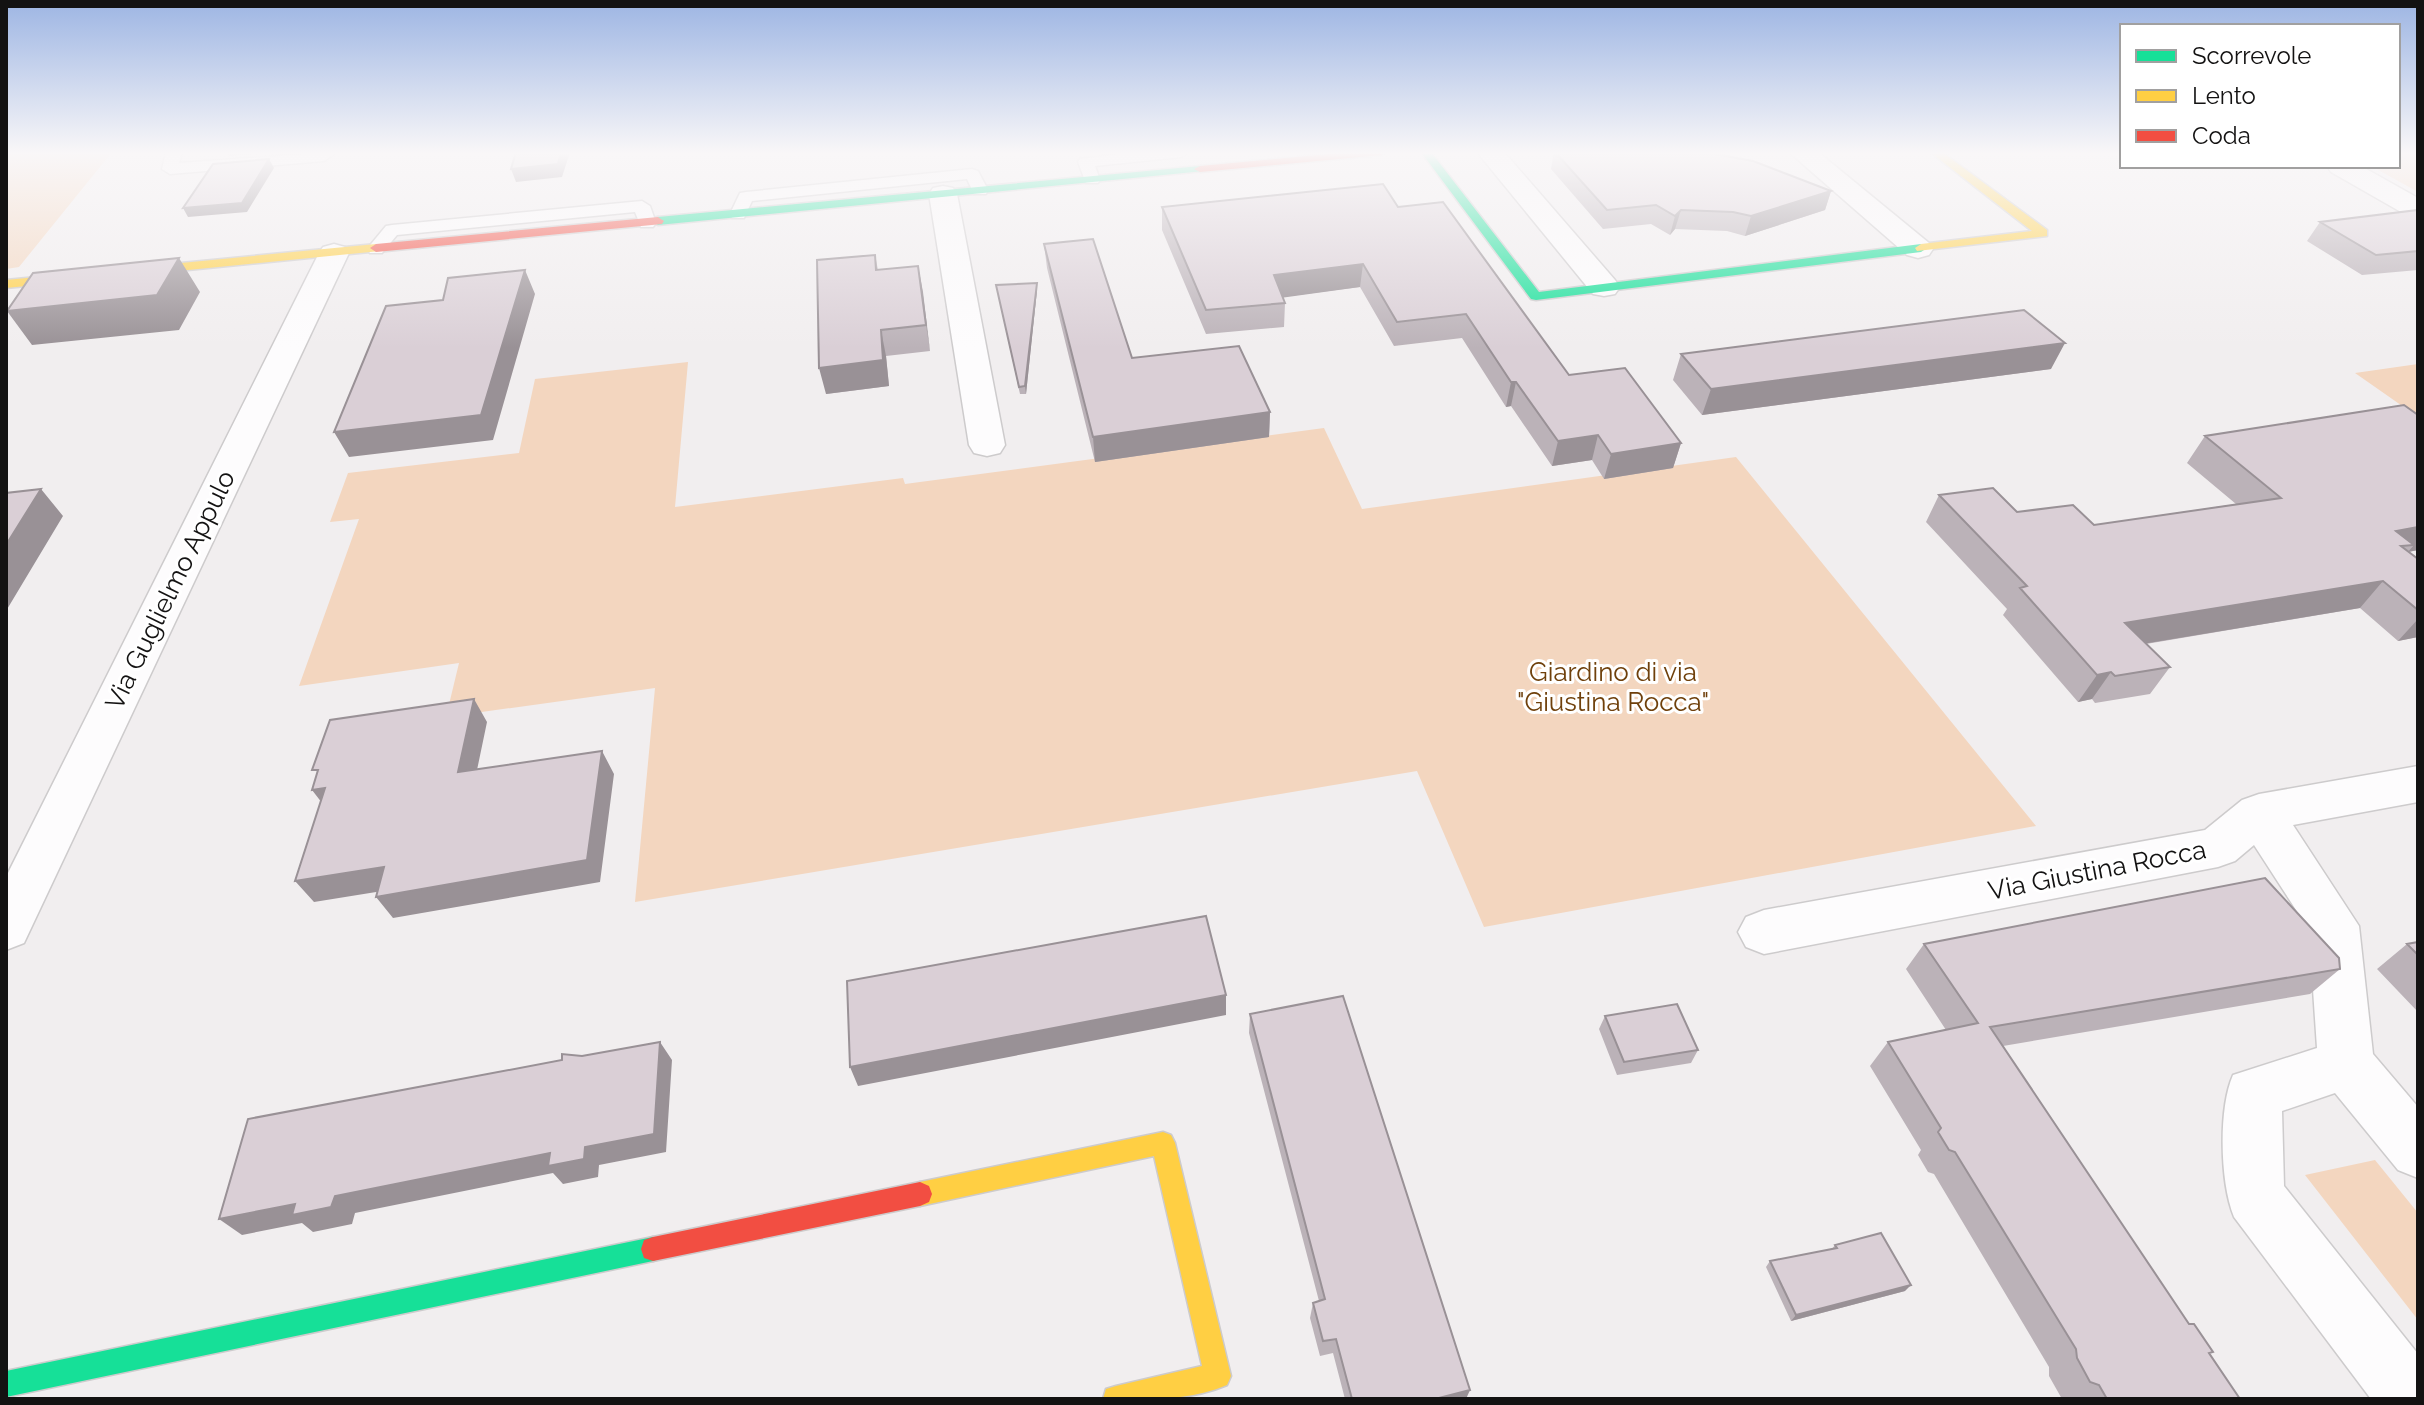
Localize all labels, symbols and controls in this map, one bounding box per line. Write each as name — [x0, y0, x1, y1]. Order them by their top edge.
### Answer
legend — [2120, 24, 2400, 168]
text: Scorrevole — [2192, 41, 2311, 70]
text: Lento — [2192, 81, 2256, 110]
text: Coda — [2192, 121, 2251, 150]
street label: Via Guglielmo Appulo — [99, 466, 241, 714]
park label: Giardino di via "Giustina Rocca" — [1517, 657, 1709, 717]
street label: Via Giustina Rocca — [1985, 834, 2209, 906]

